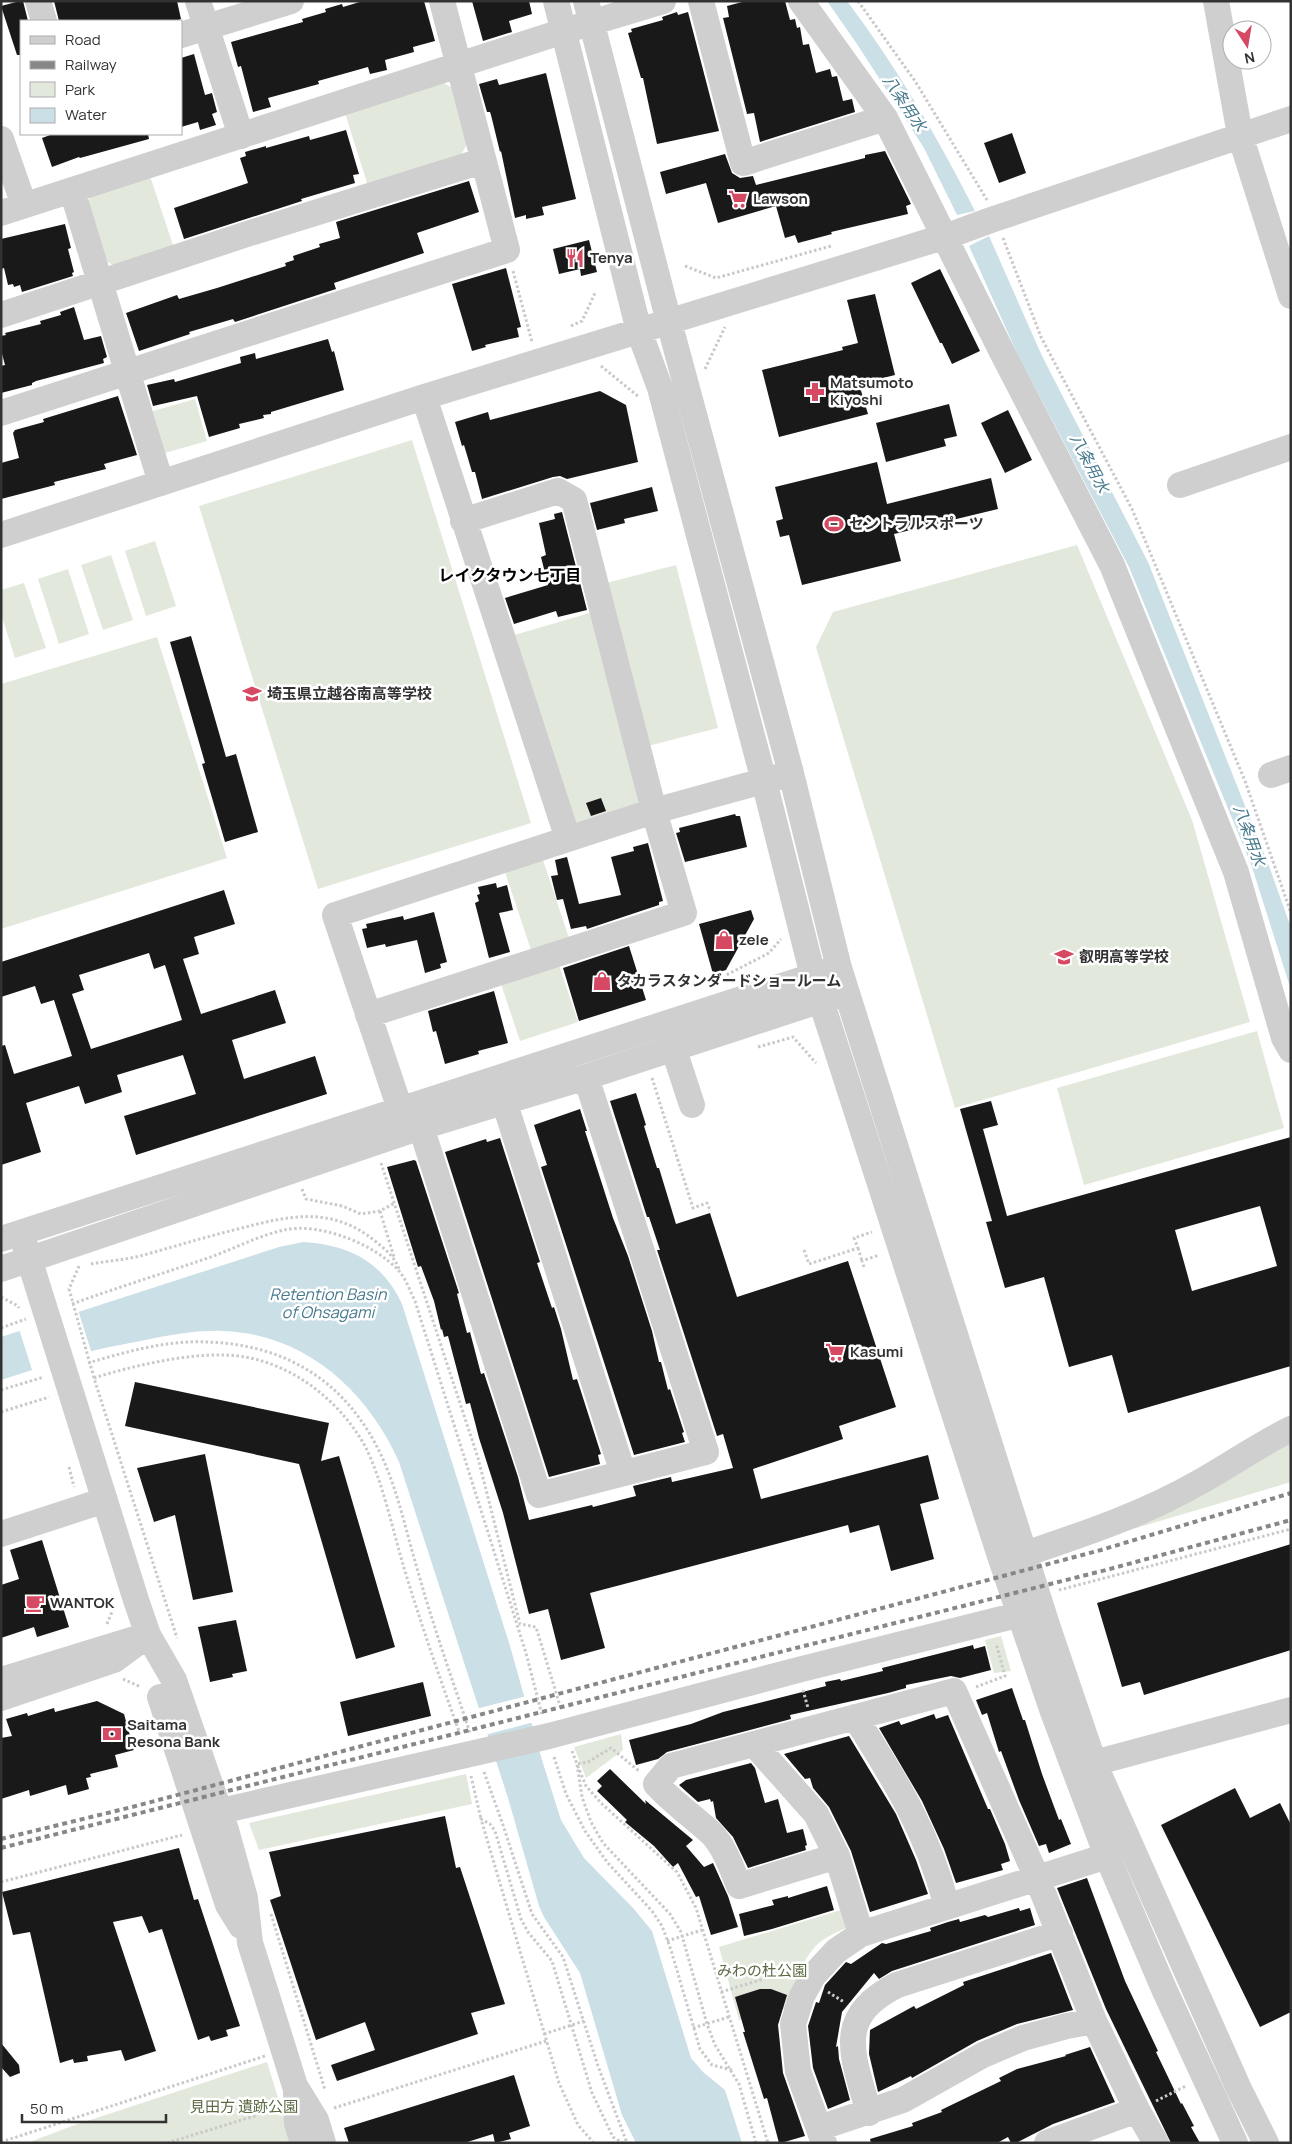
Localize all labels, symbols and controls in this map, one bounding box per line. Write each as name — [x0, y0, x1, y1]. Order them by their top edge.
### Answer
legend — [20, 20, 182, 135]
north arrow — [1222, 20, 1272, 70]
text: Road — [65, 29, 101, 50]
text: N — [1243, 48, 1257, 69]
text: Railway — [65, 54, 117, 75]
water label: 八条用水 — [878, 70, 933, 137]
text: Park — [65, 79, 95, 100]
text: Water — [65, 104, 107, 125]
supermarket icon: Lawson — [727, 188, 749, 210]
place label: Lawson — [753, 188, 808, 209]
restaurant icon: Tenya — [564, 247, 586, 269]
place label: Tenya — [590, 247, 633, 268]
place label: Matsumoto Kiyoshi — [830, 372, 913, 410]
pharmacy icon: Matsumoto Kiyoshi — [804, 381, 826, 403]
water label: 八条用水 — [1065, 430, 1116, 498]
sports icon: セントラルスポーツ — [823, 513, 845, 535]
place label: セントラルスポーツ — [849, 513, 984, 534]
district label: レイクタウン七丁目 — [438, 564, 582, 586]
school or university icon: 埼玉県立越谷南高等学校 — [241, 683, 263, 705]
place label: 埼玉県立越谷南高等学校 — [267, 683, 432, 704]
water label: 八条用水 — [1229, 801, 1272, 871]
shop icon: zele — [713, 929, 735, 951]
place label: zele — [739, 929, 769, 950]
school or university icon: 叡明高等学校 — [1053, 946, 1075, 968]
place label: 叡明高等学校 — [1079, 946, 1169, 967]
shop icon: タカラスタンダードショールーム — [591, 970, 613, 992]
place label: タカラスタンダードショールーム — [617, 970, 841, 991]
water label: Retention Basin of Ohsagami — [270, 1283, 387, 1323]
supermarket icon: Kasumi — [824, 1341, 846, 1363]
place label: Kasumi — [850, 1341, 904, 1362]
cafe icon: WANTOK — [24, 1592, 46, 1614]
place label: WANTOK — [50, 1592, 115, 1613]
place label: Saitama Resona Bank — [127, 1714, 221, 1752]
bank icon: Saitama Resona Bank — [101, 1723, 123, 1745]
park label: みわの杜公園 — [717, 1960, 807, 1981]
scale bar — [22, 2092, 166, 2124]
park label: 見田方 遺跡公園 — [190, 2096, 298, 2117]
text: 50 m — [30, 2098, 64, 2119]

